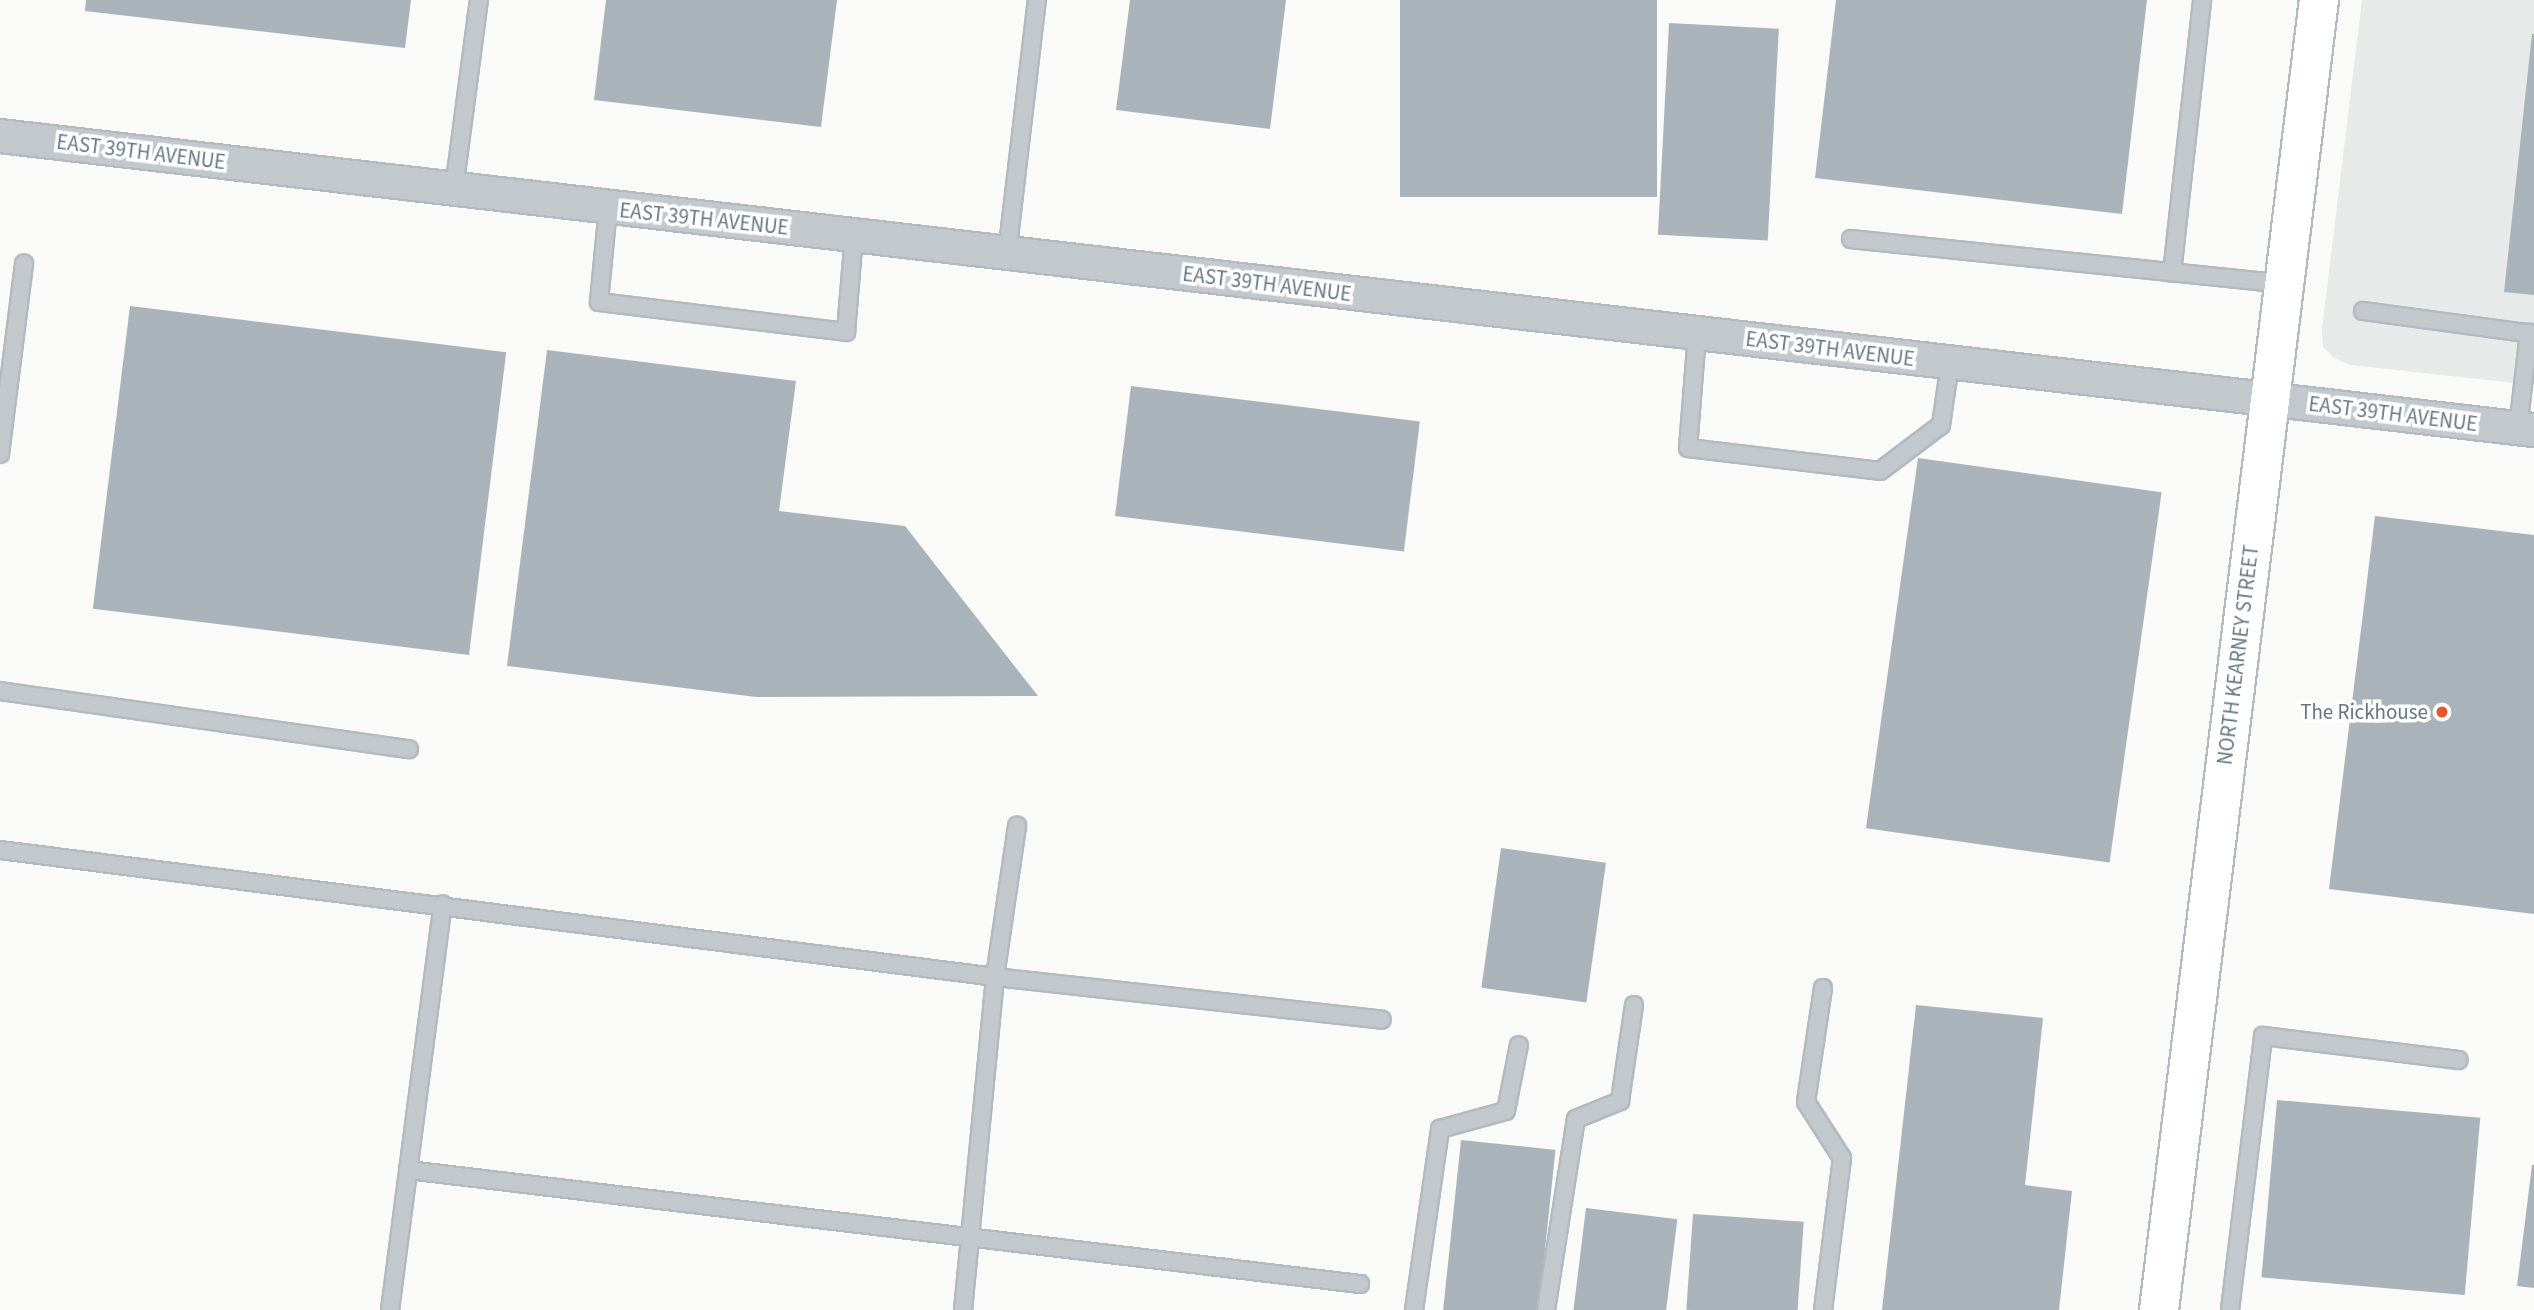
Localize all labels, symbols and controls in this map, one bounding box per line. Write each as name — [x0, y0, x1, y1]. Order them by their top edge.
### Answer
street label: EAST 39TH AVENUE — [55, 129, 227, 175]
street label: EAST 39TH AVENUE — [618, 198, 790, 240]
street label: EAST 39TH AVENUE — [1181, 261, 1353, 307]
street label: EAST 39TH AVENUE — [1744, 326, 1916, 372]
street label: EAST 39TH AVENUE — [2307, 391, 2479, 437]
street label: NORTH KEARNEY STREET — [2212, 544, 2264, 766]
place label: The Rickhouse — [2300, 699, 2428, 725]
marker: The Rickhouse — [2434, 704, 2450, 720]

